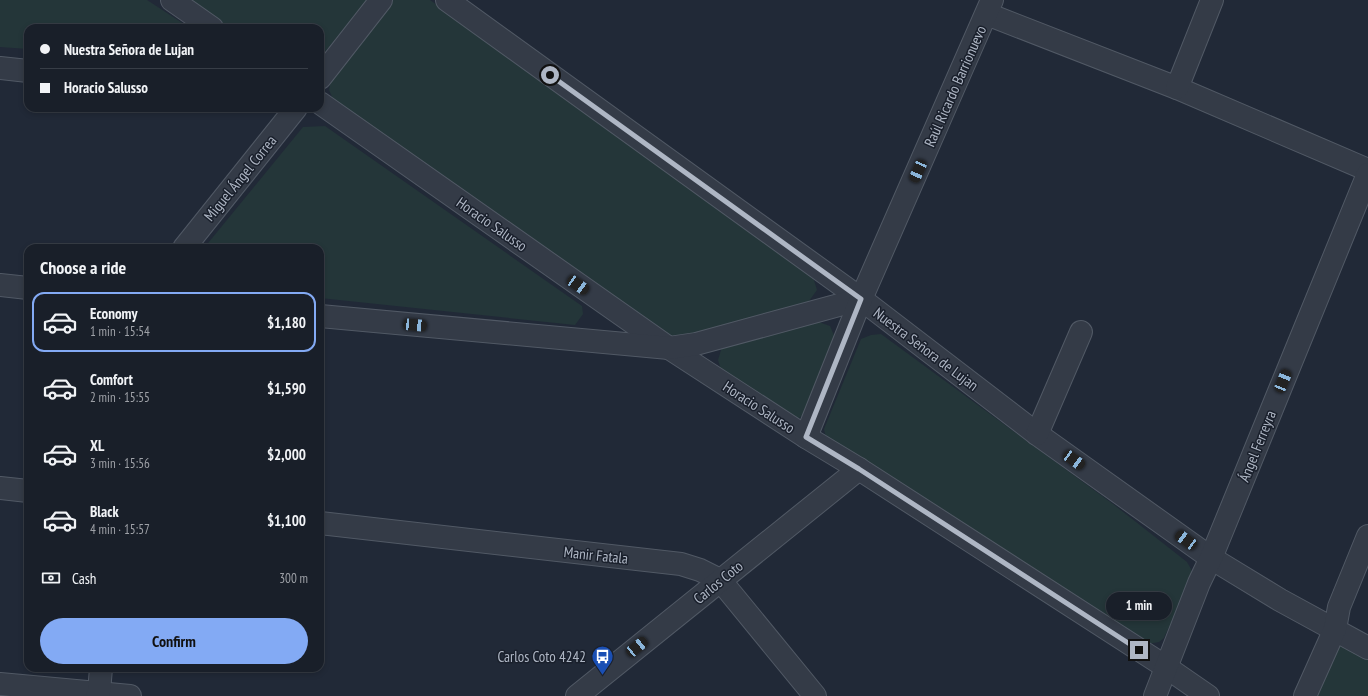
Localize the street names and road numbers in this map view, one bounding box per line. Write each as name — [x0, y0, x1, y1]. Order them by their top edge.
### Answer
street label: Raúl Ricardo Barrionuevo — [920, 22, 990, 150]
street label: Miguel Ángel Correa — [200, 131, 280, 225]
street label: Horacio Salusso — [453, 193, 531, 255]
street label: Nuestra Señora de Lujan — [870, 303, 982, 395]
street label: Horacio Salusso — [719, 377, 799, 437]
street label: Ángel Ferreyra — [1234, 408, 1280, 484]
street label: Manir Fatala — [563, 542, 629, 568]
street label: Carlos Coto — [689, 556, 747, 608]

